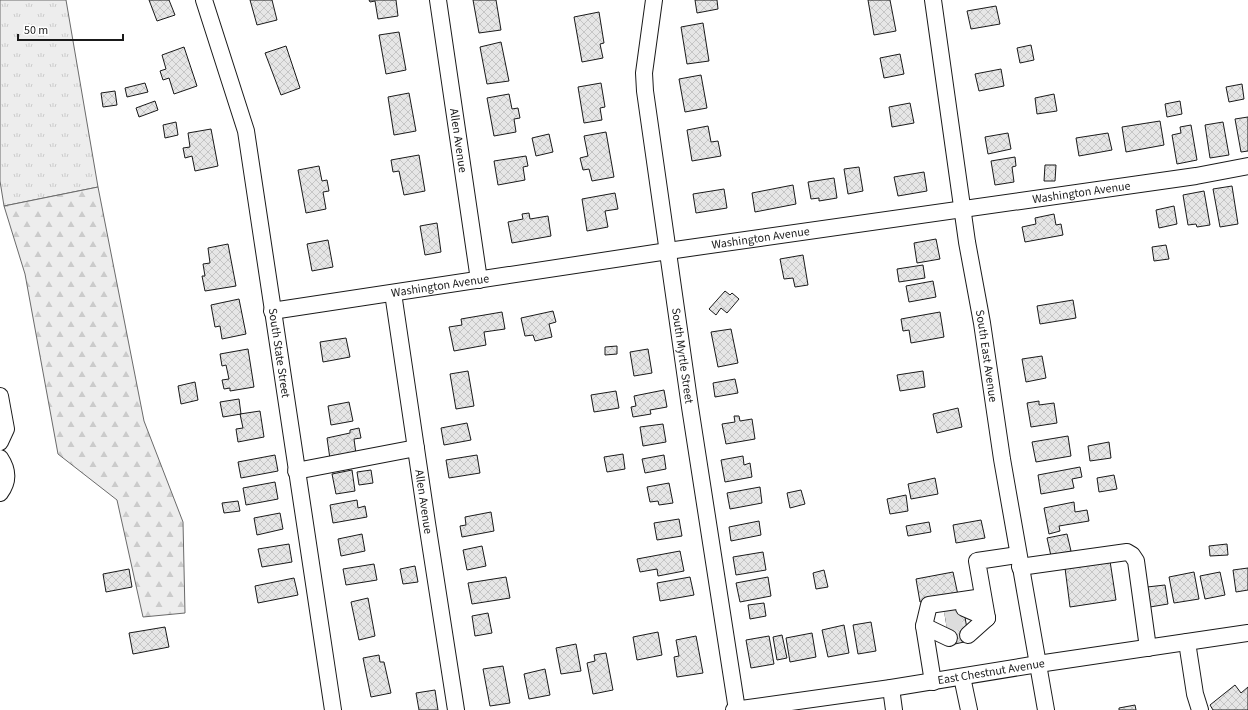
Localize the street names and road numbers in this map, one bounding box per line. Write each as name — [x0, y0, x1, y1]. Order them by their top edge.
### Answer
street label: Allen Avenue — [445, 107, 471, 174]
street label: Washington Avenue — [1031, 177, 1132, 208]
street label: Washington Avenue — [710, 223, 811, 254]
street label: Washington Avenue — [390, 270, 490, 302]
street label: South State Street — [264, 307, 294, 399]
street label: South Myrtle Street — [667, 307, 697, 405]
street label: South East Avenue — [971, 308, 1002, 403]
street label: Allen Avenue — [410, 469, 437, 535]
street label: East Chestnut Avenue — [936, 655, 1046, 689]

